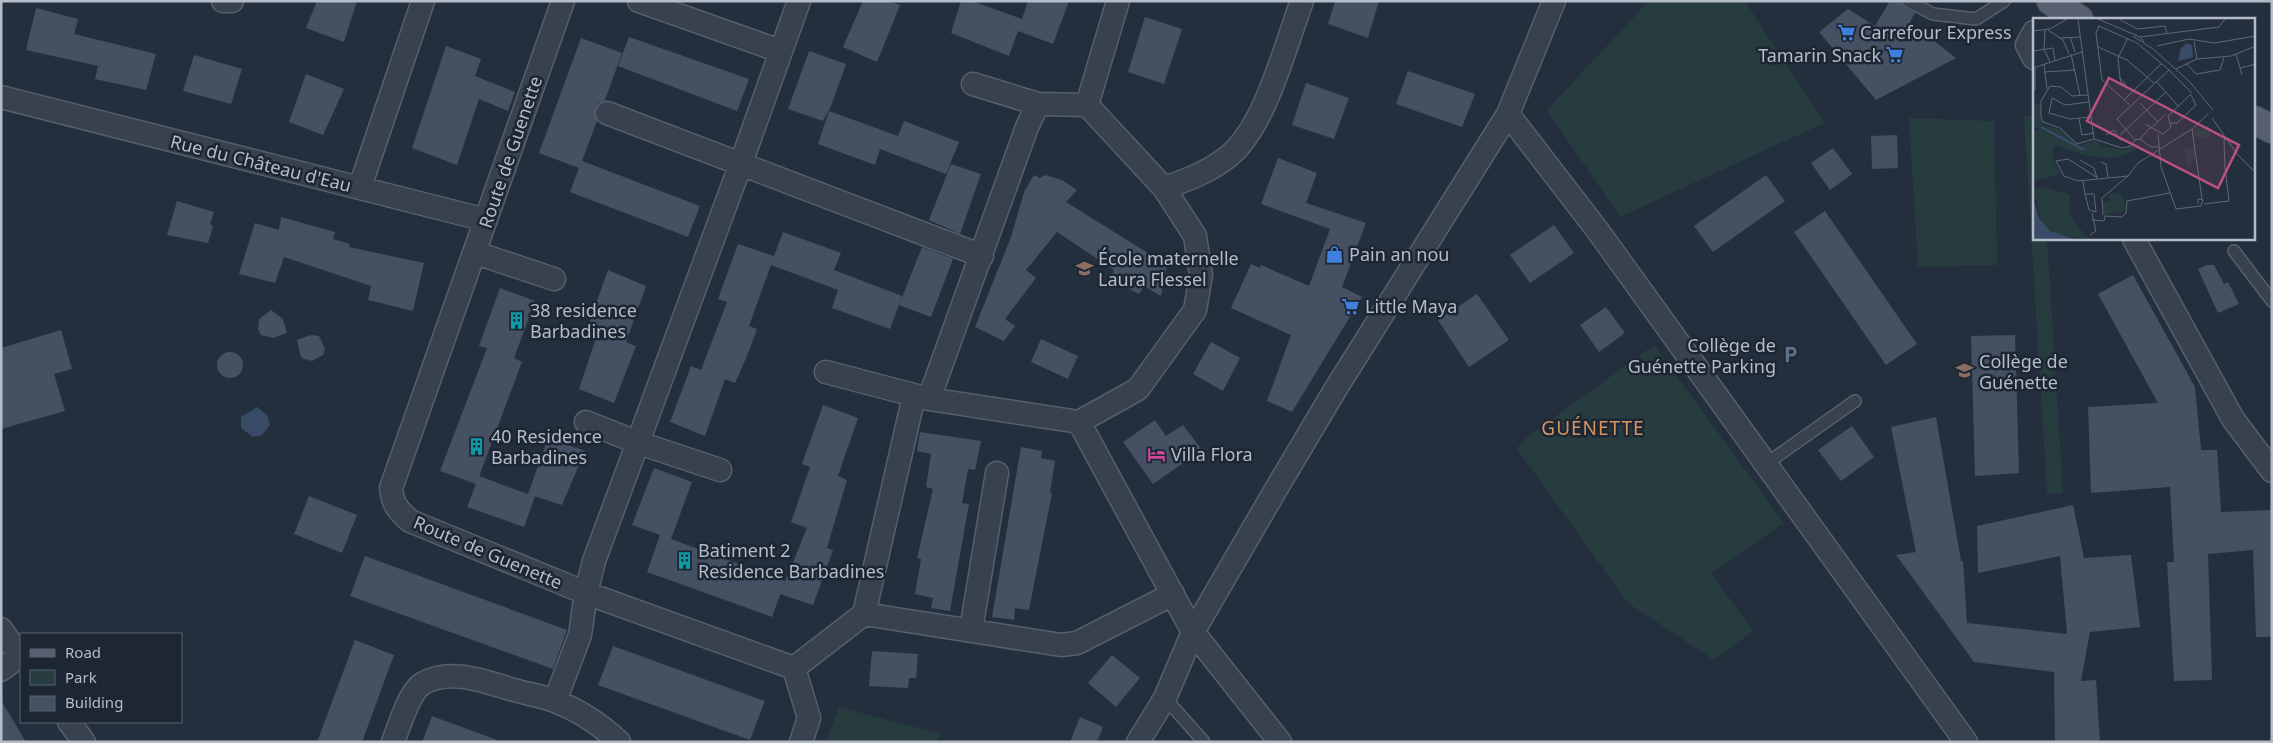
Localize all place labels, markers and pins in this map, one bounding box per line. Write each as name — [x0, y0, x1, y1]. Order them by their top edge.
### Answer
place label: Carrefour Express — [1860, 20, 2012, 44]
supermarket icon: Carrefour Express — [1836, 22, 1856, 42]
place label: Tamarin Snack — [1758, 43, 1881, 67]
supermarket icon: Tamarin Snack — [1885, 45, 1905, 65]
place label: Pain an nou — [1349, 242, 1449, 266]
shop icon: Pain an nou — [1325, 244, 1345, 264]
place label: École maternelle Laura Flessel — [1098, 246, 1239, 291]
school or university icon: École maternelle Laura Flessel — [1074, 258, 1094, 278]
place label: Little Maya — [1365, 294, 1457, 318]
supermarket icon: Little Maya — [1341, 296, 1361, 316]
place label: 38 residence Barbadines — [530, 298, 637, 343]
building icon: 38 residence Barbadines — [506, 310, 526, 330]
place label: Collège de Guénette Parking — [1628, 333, 1776, 378]
parking icon: Collège de Guénette Parking — [1780, 345, 1800, 365]
place label: Collège de Guénette — [1979, 349, 2068, 394]
school or university icon: Collège de Guénette — [1955, 361, 1975, 381]
place label: 40 Residence Barbadines — [491, 424, 602, 469]
building icon: 40 Residence Barbadines — [467, 436, 487, 456]
place label: Villa Flora — [1171, 442, 1253, 466]
hotel icon: Villa Flora — [1147, 444, 1167, 464]
place label: Batiment 2 Residence Barbadines — [698, 538, 884, 583]
building icon: Batiment 2 Residence Barbadines — [674, 550, 694, 570]

